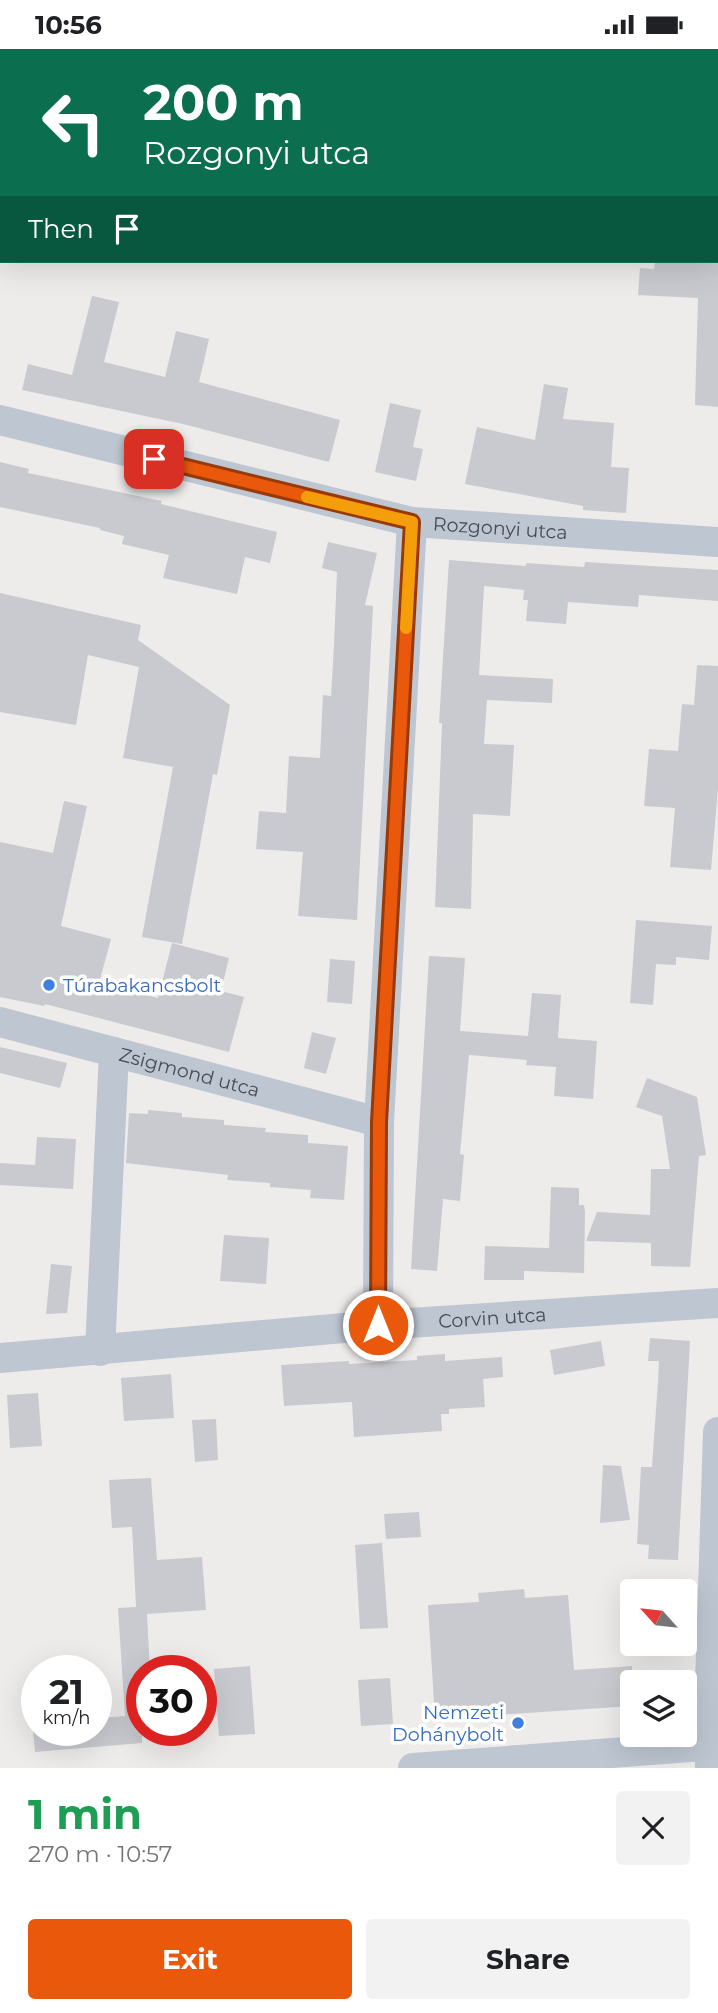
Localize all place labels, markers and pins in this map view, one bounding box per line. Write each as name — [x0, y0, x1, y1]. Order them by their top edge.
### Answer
pin — [124, 429, 184, 489]
place label: Túrabakancsbolt — [63, 974, 221, 997]
marker: Túrabakancsbolt — [41, 977, 57, 993]
place label: Nemzeti Dohánybolt — [392, 1701, 504, 1746]
marker: Nemzeti Dohánybolt — [510, 1715, 526, 1731]

